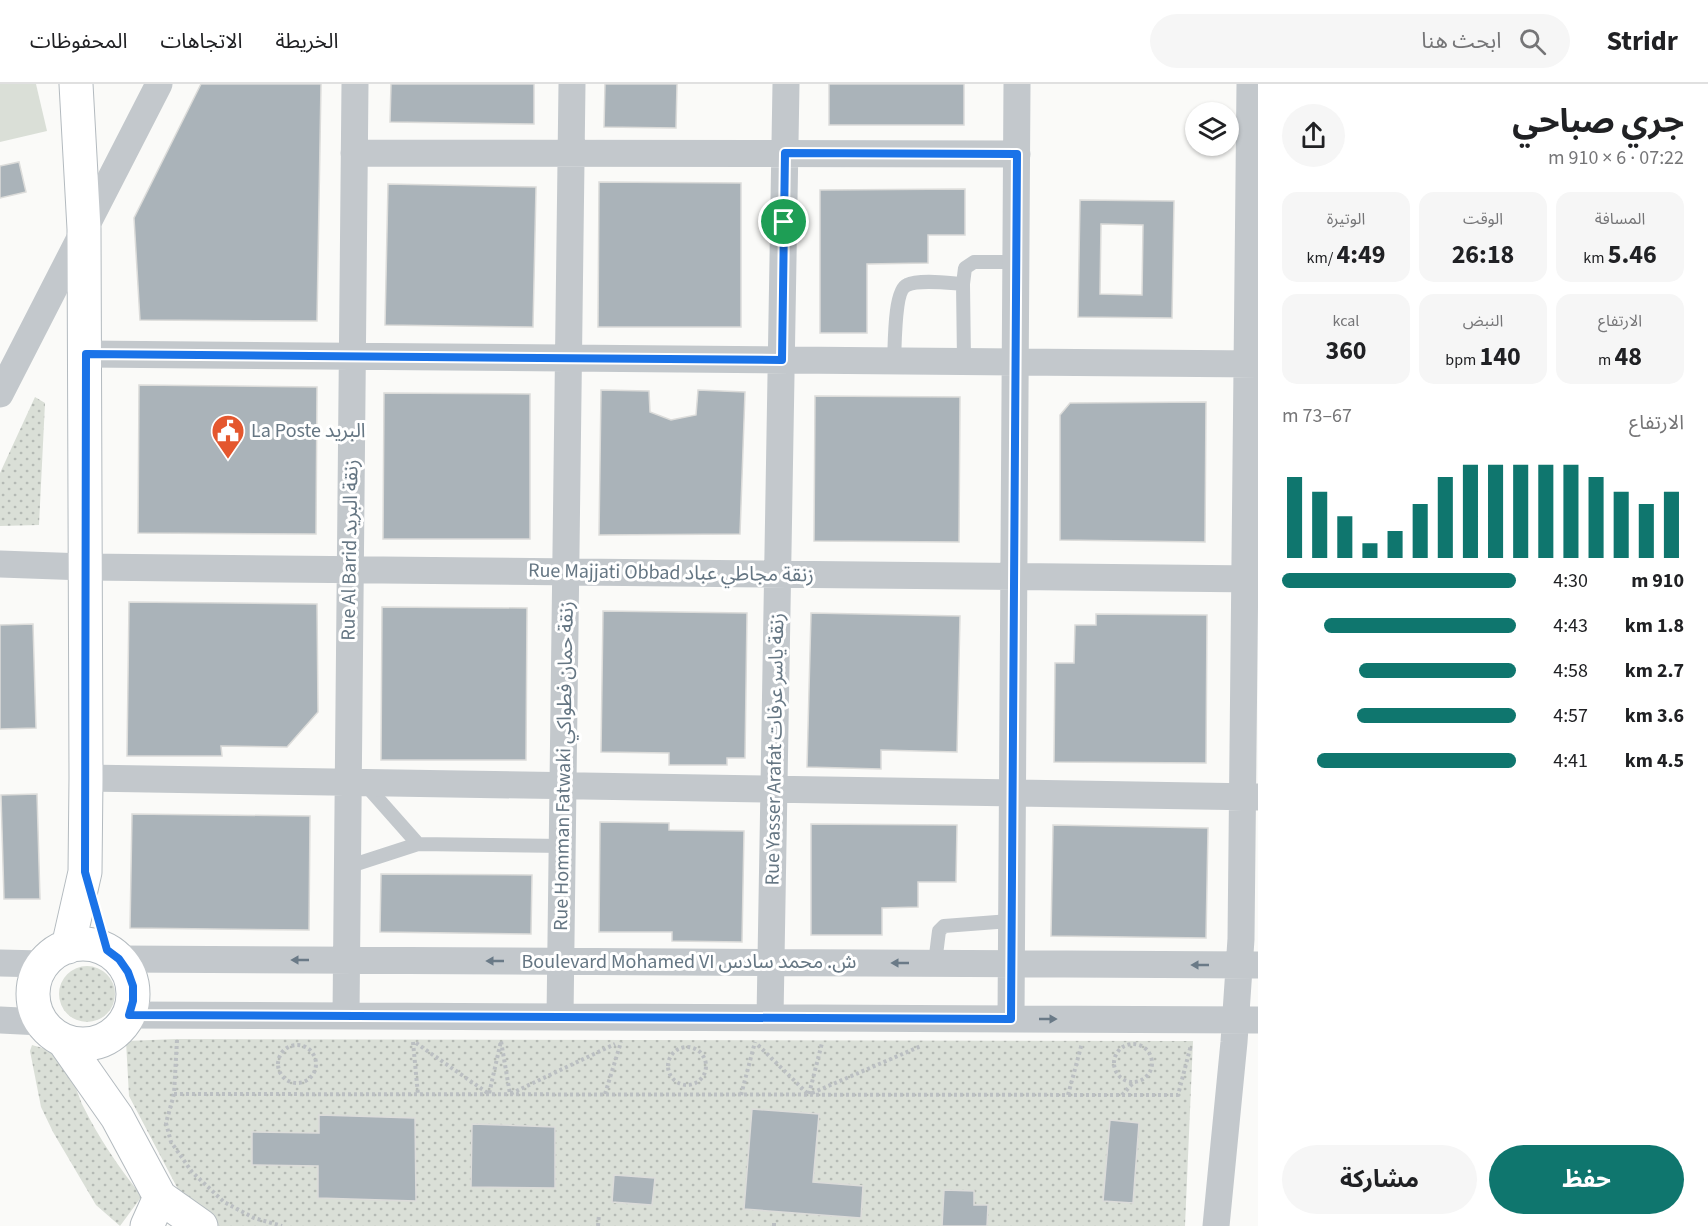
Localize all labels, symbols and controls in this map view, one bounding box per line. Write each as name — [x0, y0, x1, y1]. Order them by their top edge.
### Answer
search box — [1150, 14, 1570, 68]
text: Stridr — [1606, 21, 1678, 61]
text: ابحث هنا — [1421, 25, 1501, 57]
icon: search — [1516, 25, 1549, 58]
text: المحفوظات — [30, 26, 127, 56]
text: الاتجاهات — [160, 26, 242, 56]
text: الخريطة — [275, 26, 338, 56]
text: جري صباحي — [1512, 98, 1684, 145]
map controls — [1185, 102, 1239, 156]
button: layers — [1185, 102, 1239, 156]
button: share — [1282, 104, 1345, 167]
text: 07:22 · 6 × 910 m — [1548, 144, 1684, 172]
pin — [758, 196, 809, 247]
icon: arrive — [767, 205, 800, 238]
text: الوتيرة — [1327, 208, 1365, 230]
text: الوقت — [1463, 208, 1503, 230]
text: المسافة — [1595, 208, 1645, 230]
text: 4:49 — [1337, 236, 1385, 273]
text: 26:18 — [1452, 236, 1514, 273]
text: 5.46 — [1608, 236, 1657, 273]
text: /km — [1307, 247, 1337, 269]
text: km — [1583, 247, 1608, 269]
text: kcal — [1333, 310, 1359, 332]
text: النبض — [1463, 310, 1503, 332]
text: الارتفاع — [1598, 310, 1642, 332]
text: 360 — [1325, 332, 1367, 369]
text: 140 — [1480, 338, 1521, 375]
text: 48 — [1615, 338, 1642, 375]
text: bpm — [1445, 349, 1480, 371]
text: m — [1598, 349, 1615, 371]
text: 67–73 m — [1282, 402, 1352, 430]
text: الارتفاع — [1629, 409, 1684, 437]
public building icon: La Poste البريد — [210, 413, 246, 460]
place label: La Poste البريد — [251, 417, 366, 445]
street label: Rue Al Barid زنقة البريد — [334, 459, 366, 641]
street label: Rue Majjati Obbad زنقة مجاطي عباد — [528, 557, 814, 590]
text: 4:30 — [1553, 567, 1588, 595]
text: 910 m — [1631, 567, 1684, 595]
street label: Rue Homman Fatwaki زنقة حمان فطواكي — [547, 601, 582, 931]
street label: Rue Yasser Arafat زنقة ياسر عرفات — [759, 612, 791, 886]
text: 4:43 — [1553, 612, 1588, 640]
text: 1.8 km — [1625, 612, 1684, 640]
text: 4:58 — [1553, 657, 1588, 685]
text: 2.7 km — [1625, 657, 1684, 685]
text: 4:57 — [1553, 702, 1588, 730]
text: 3.6 km — [1625, 702, 1684, 730]
text: 4:41 — [1553, 747, 1588, 775]
text: 4.5 km — [1625, 747, 1684, 775]
street label: Boulevard Mohamed VI ش. محمد سادس — [522, 948, 856, 976]
one-way arrow — [290, 955, 309, 965]
one-way arrow — [485, 956, 504, 966]
one-way arrow — [890, 958, 909, 968]
one-way arrow — [1190, 960, 1209, 970]
one-way arrow — [1039, 1014, 1058, 1024]
button: مشاركة — [1282, 1145, 1477, 1214]
button: حفظ — [1489, 1145, 1684, 1214]

